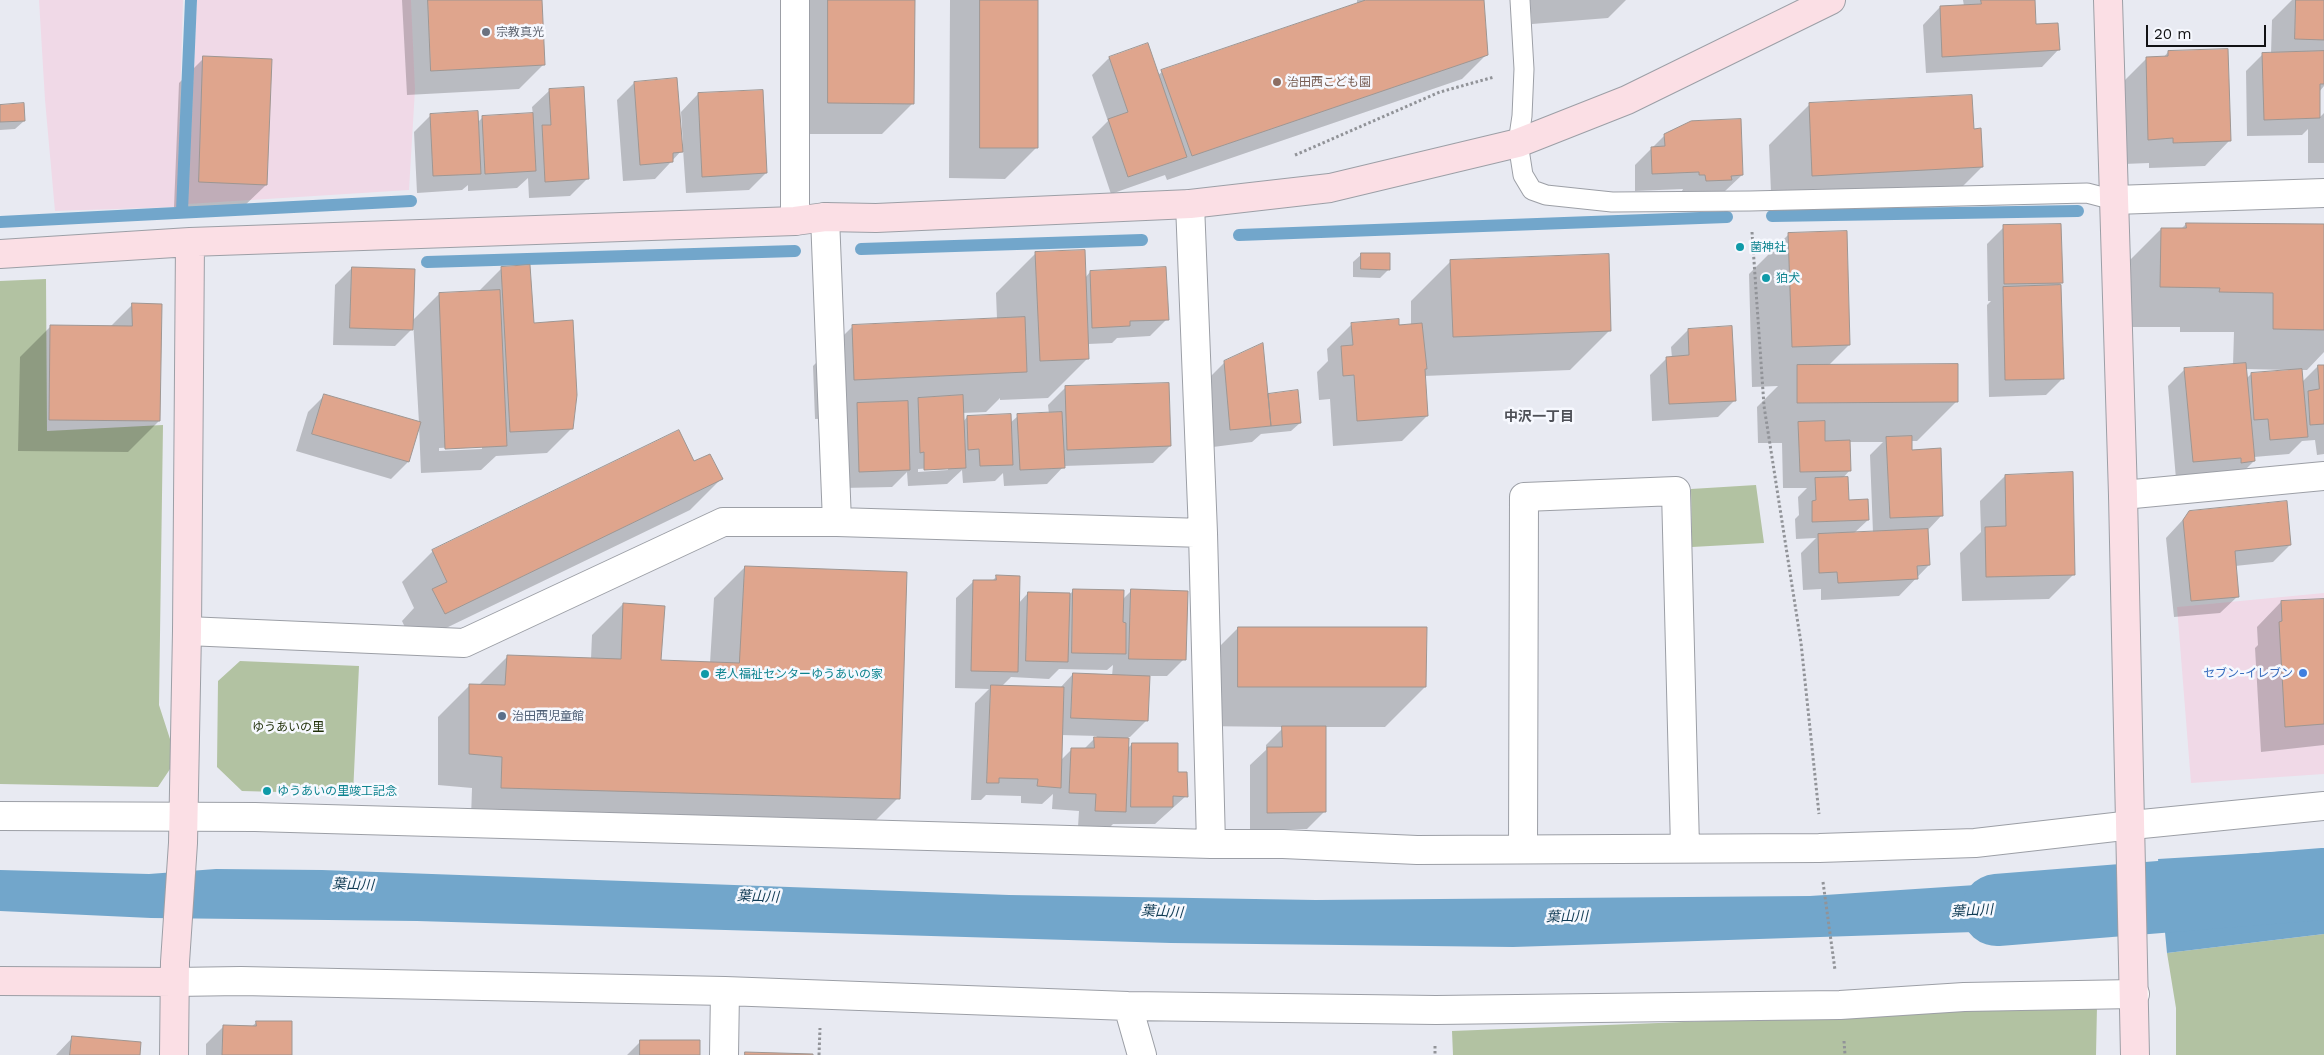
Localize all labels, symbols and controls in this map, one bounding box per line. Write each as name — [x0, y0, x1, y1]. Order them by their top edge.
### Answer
scale bar — [2149, 15, 2269, 47]
place label: 宗教真光 — [496, 25, 544, 39]
text: 20 m — [2154, 25, 2192, 43]
marker: 宗教真光 — [480, 26, 492, 38]
place label: 治田西こども園 — [1287, 75, 1371, 89]
marker: 治田西こども園 — [1271, 76, 1283, 88]
place label: 菌神社 — [1750, 240, 1786, 254]
marker: 菌神社 — [1734, 241, 1746, 253]
place label: 狛犬 — [1776, 271, 1800, 285]
marker: 狛犬 — [1760, 272, 1772, 284]
district label: 中沢一丁目 — [1504, 409, 1574, 425]
place label: セブン-イレブン — [2203, 666, 2293, 680]
place label: 老人福祉センターゆうあいの家 — [715, 667, 883, 681]
marker: セブン-イレブン — [2297, 667, 2309, 679]
marker: 老人福祉センターゆうあいの家 — [699, 668, 711, 680]
place label: 治田西児童館 — [512, 709, 584, 723]
marker: 治田西児童館 — [496, 710, 508, 722]
park label: ゆうあいの里 — [252, 720, 324, 734]
place label: ゆうあいの里竣工記念 — [277, 784, 397, 798]
marker: ゆうあいの里竣工記念 — [261, 785, 273, 797]
water label: 葉山川 — [332, 876, 374, 894]
water label: 葉山川 — [737, 888, 779, 906]
water label: 葉山川 — [1951, 902, 1993, 920]
water label: 葉山川 — [1141, 903, 1183, 921]
water label: 葉山川 — [1546, 908, 1588, 926]

